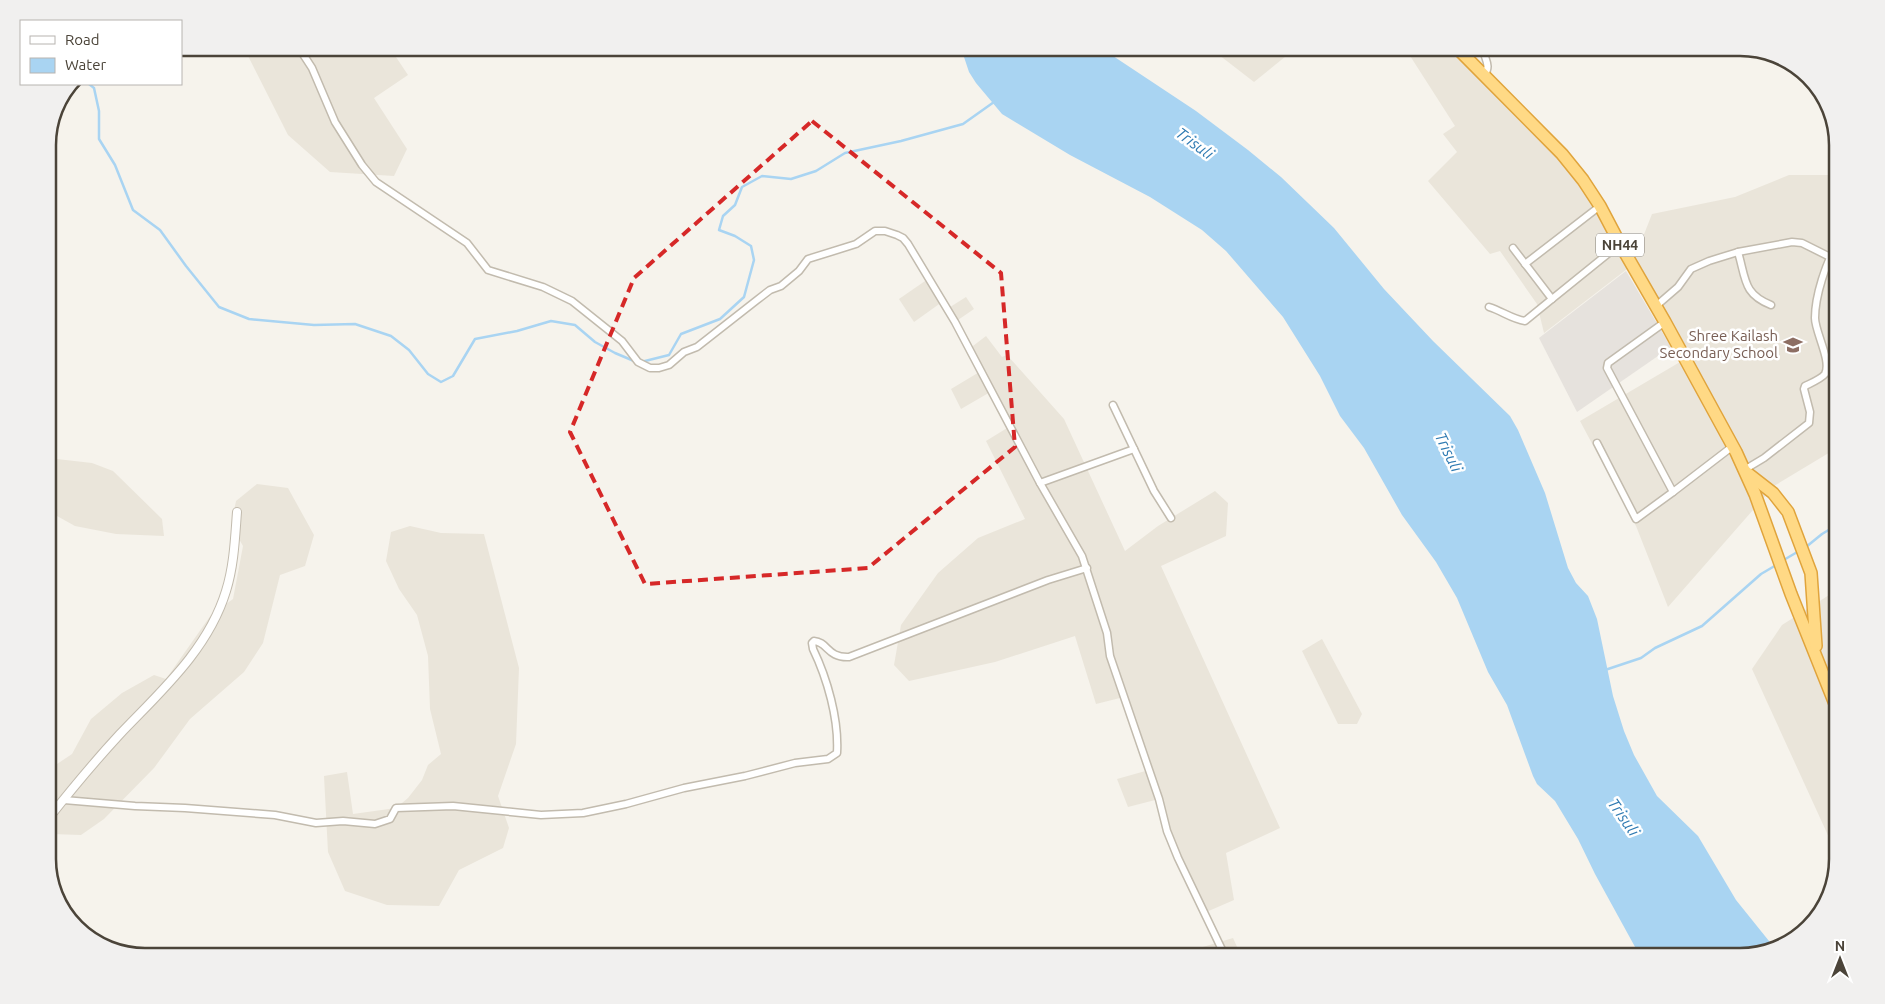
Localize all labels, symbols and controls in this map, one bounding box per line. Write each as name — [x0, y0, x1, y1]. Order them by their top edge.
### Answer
legend — [20, 20, 182, 85]
text: Road — [65, 31, 100, 48]
text: Water — [65, 56, 106, 73]
water label: Trisuli — [1173, 123, 1218, 163]
road number: NH44 — [1596, 234, 1644, 256]
place label: Shree Kailash Secondary School — [1660, 327, 1778, 361]
school or university icon: Shree Kailash Secondary School — [1782, 334, 1804, 356]
water label: Trisuli — [1432, 429, 1467, 476]
water label: Trisuli — [1605, 795, 1644, 840]
north arrow — [1815, 934, 1865, 984]
text: N — [1835, 938, 1845, 954]

